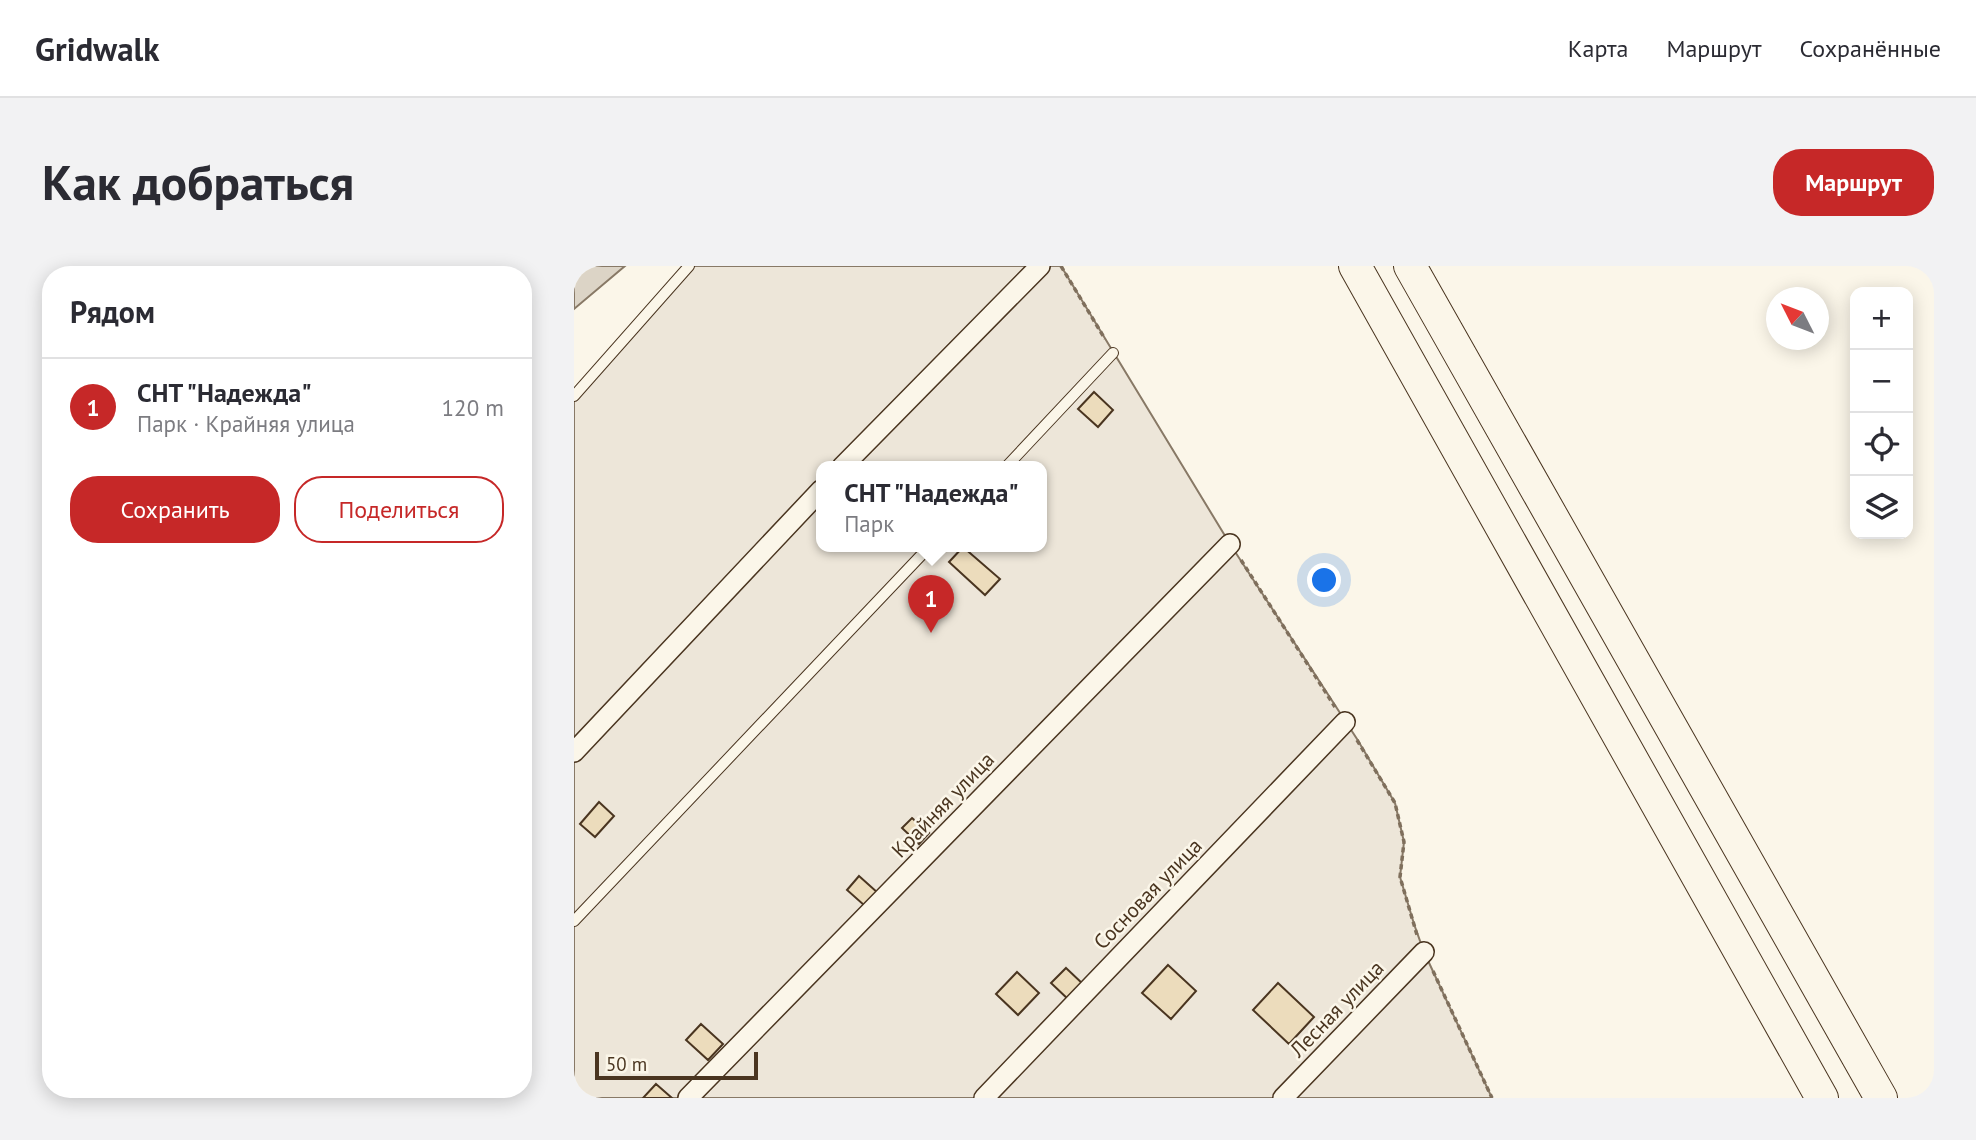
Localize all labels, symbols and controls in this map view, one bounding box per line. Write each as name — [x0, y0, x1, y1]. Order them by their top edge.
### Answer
text: Gridwalk — [35, 27, 159, 70]
text: Карта — [1568, 33, 1628, 64]
text: Маршрут — [1666, 33, 1761, 64]
text: Сохранённые — [1799, 33, 1941, 64]
button: Маршрут — [1773, 149, 1934, 216]
text: Как добраться — [42, 150, 354, 214]
north arrow — [1766, 287, 1829, 350]
map controls — [1850, 287, 1913, 539]
button: + — [1850, 287, 1913, 350]
text: Рядом — [70, 292, 155, 331]
button: − — [1850, 350, 1913, 413]
text: СНТ "Надежда" — [137, 376, 312, 409]
text: 1 — [86, 393, 100, 422]
text: 120 m — [442, 393, 504, 422]
text: Парк · Крайняя улица — [137, 409, 355, 438]
button: locate — [1850, 413, 1913, 476]
popup — [816, 461, 1047, 552]
button: Сохранить — [70, 476, 280, 543]
button: Поделиться — [294, 476, 504, 543]
text: СНТ "Надежда" — [844, 476, 1019, 509]
button: layers — [1850, 476, 1913, 539]
text: Парк — [844, 509, 894, 538]
your location — [1307, 563, 1341, 597]
pin: 1 — [908, 575, 954, 633]
street label: Крайняя улица — [886, 746, 1000, 863]
street label: Сосновая улица — [1088, 832, 1208, 955]
street label: Лесная улица — [1283, 955, 1389, 1063]
scale bar — [595, 1049, 758, 1081]
text: 50 m — [606, 1052, 647, 1076]

